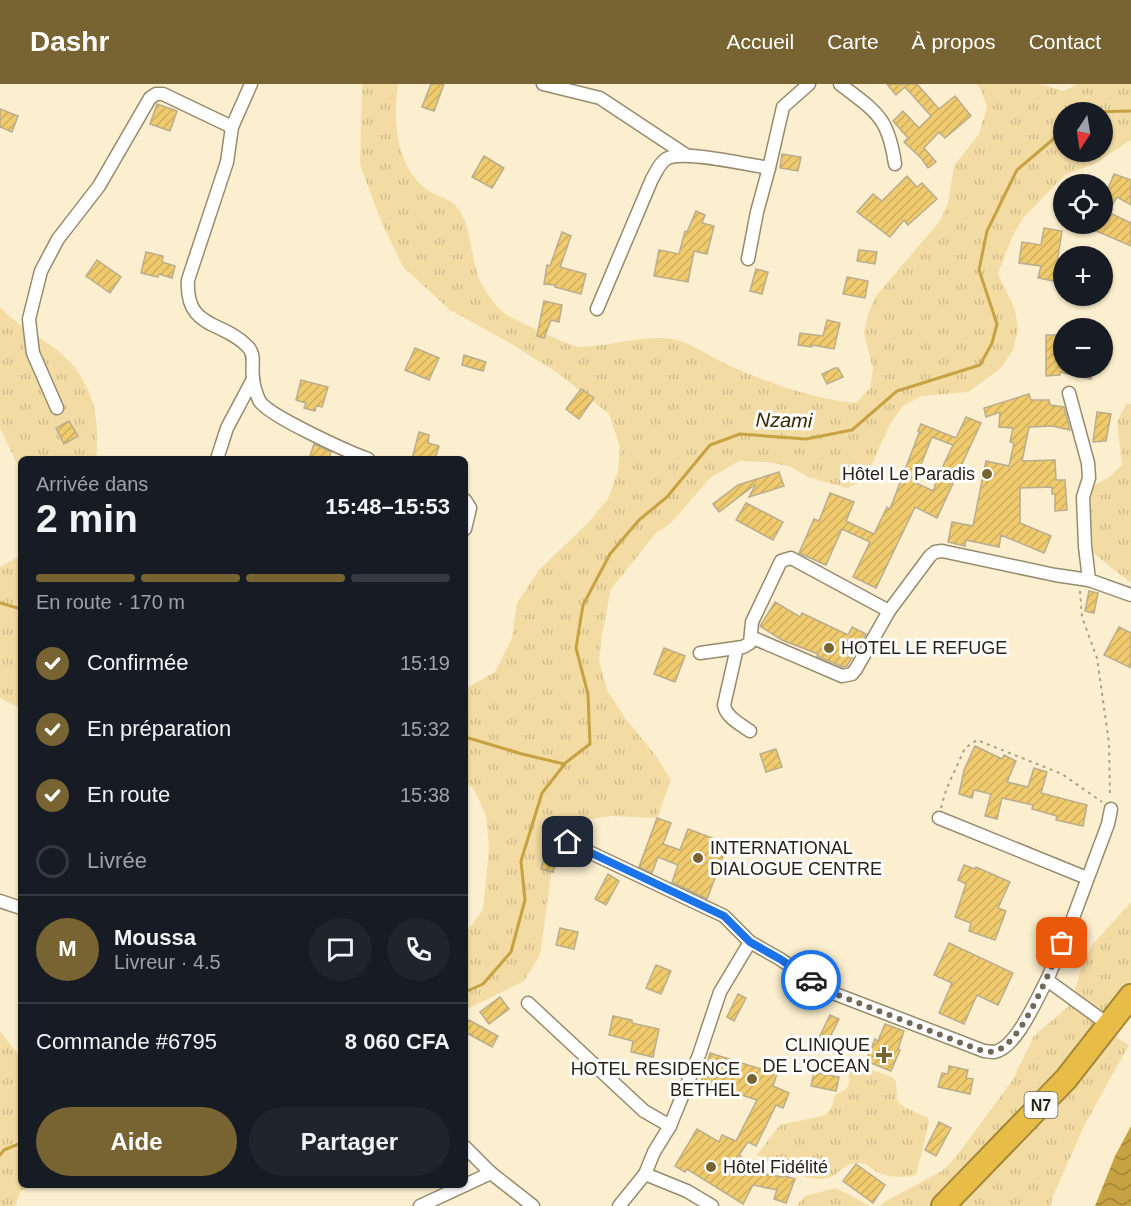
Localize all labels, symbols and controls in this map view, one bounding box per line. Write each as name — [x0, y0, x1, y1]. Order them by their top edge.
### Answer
text: Dashr — [30, 26, 109, 57]
text: Accueil — [727, 30, 794, 53]
text: Carte — [827, 30, 879, 53]
text: À propos — [912, 30, 996, 53]
text: Contact — [1029, 30, 1101, 53]
north arrow — [1053, 102, 1113, 162]
map controls — [1053, 102, 1113, 378]
button: locate — [1053, 174, 1113, 234]
button: + — [1053, 246, 1113, 306]
button: − — [1053, 318, 1113, 378]
water label: Nzami — [755, 409, 813, 432]
place label: Hôtel Le Paradis — [842, 464, 975, 484]
marker: Hôtel Le Paradis — [980, 467, 994, 481]
text: Arrivée dans — [36, 473, 148, 495]
text: 15:48–15:53 — [325, 494, 450, 519]
text: 2 min — [36, 497, 138, 540]
text: En route · 170 m — [36, 591, 185, 613]
place label: HOTEL LE REFUGE — [841, 638, 1007, 658]
marker: HOTEL LE REFUGE — [822, 641, 836, 655]
icon: check — [36, 647, 69, 680]
text: Confirmée — [87, 650, 188, 675]
text: 15:19 — [400, 652, 450, 674]
icon: check — [36, 713, 69, 746]
text: En préparation — [87, 716, 231, 741]
text: 15:32 — [400, 718, 450, 740]
icon: check — [36, 779, 69, 812]
text: En route — [87, 782, 170, 807]
text: 15:38 — [400, 784, 450, 806]
pin — [542, 816, 593, 867]
icon: home — [551, 825, 584, 858]
place label: INTERNATIONAL DIALOGUE CENTRE — [710, 838, 882, 879]
text: Livrée — [87, 848, 147, 873]
marker: INTERNATIONAL DIALOGUE CENTRE — [691, 851, 705, 865]
pin — [1036, 917, 1087, 968]
button: chat — [309, 918, 372, 981]
button: phone — [387, 918, 450, 981]
text: Moussa — [114, 925, 196, 950]
icon: bag — [1045, 926, 1078, 959]
text: M — [58, 936, 77, 961]
courier — [781, 950, 841, 1010]
text: Livreur · 4.5 — [114, 951, 221, 973]
icon: car — [795, 964, 828, 997]
text: Commande #6795 — [36, 1029, 217, 1054]
text: 8 060 CFA — [345, 1029, 450, 1054]
place label: CLINIQUE DE L'OCEAN — [763, 1035, 870, 1076]
marker: CLINIQUE DE L'OCEAN — [875, 1046, 893, 1064]
place label: HOTEL RESIDENCE BETHEL — [571, 1059, 740, 1100]
marker: HOTEL RESIDENCE BETHEL — [745, 1072, 759, 1086]
road number: N7 — [1024, 1092, 1058, 1118]
button: Aide — [36, 1107, 237, 1176]
button: Partager — [249, 1107, 450, 1176]
place label: Hôtel Fidélité — [723, 1157, 828, 1177]
marker: Hôtel Fidélité — [704, 1160, 718, 1174]

